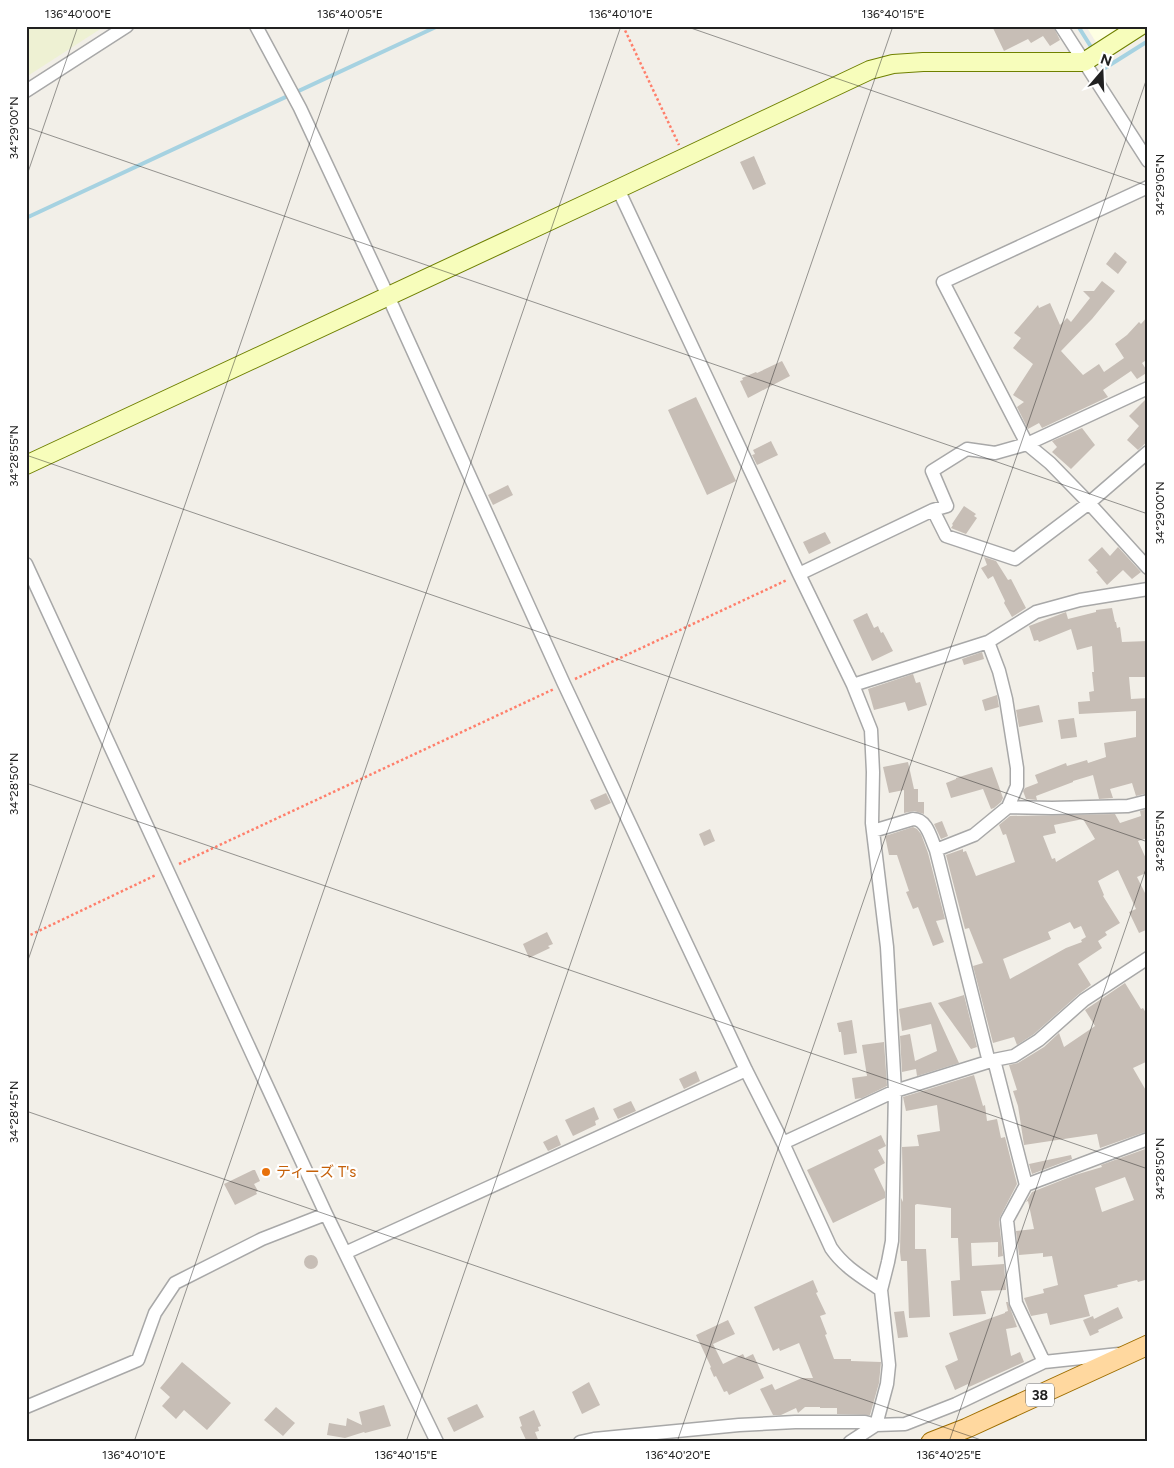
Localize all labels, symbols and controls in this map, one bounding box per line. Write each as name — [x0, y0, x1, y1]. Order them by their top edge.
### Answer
text: 136°40'00"E — [45, 7, 111, 21]
text: 136°40'05"E — [317, 7, 383, 21]
text: 136°40'10"E — [589, 7, 653, 21]
text: 136°40'15"E — [861, 7, 925, 21]
north arrow — [1076, 48, 1126, 98]
text: N — [1098, 50, 1114, 70]
text: 34°29'00"N — [7, 97, 21, 159]
text: 34°29'05"N — [1153, 154, 1167, 216]
text: 34°28'55"N — [7, 425, 21, 487]
text: 34°29'00"N — [1153, 482, 1167, 544]
text: 34°28'50"N — [7, 753, 21, 815]
text: 34°28'55"N — [1153, 810, 1167, 872]
text: 34°28'45"N — [7, 1081, 21, 1143]
text: 34°28'50"N — [1153, 1138, 1167, 1200]
place label: ティーズ T's — [276, 1163, 356, 1181]
marker: ティーズ T's — [260, 1166, 272, 1178]
road number: 38 — [1026, 1384, 1054, 1406]
text: 136°40'10"E — [102, 1448, 166, 1462]
text: 136°40'15"E — [374, 1448, 438, 1462]
text: 136°40'20"E — [645, 1448, 711, 1462]
text: 136°40'25"E — [917, 1448, 981, 1462]

